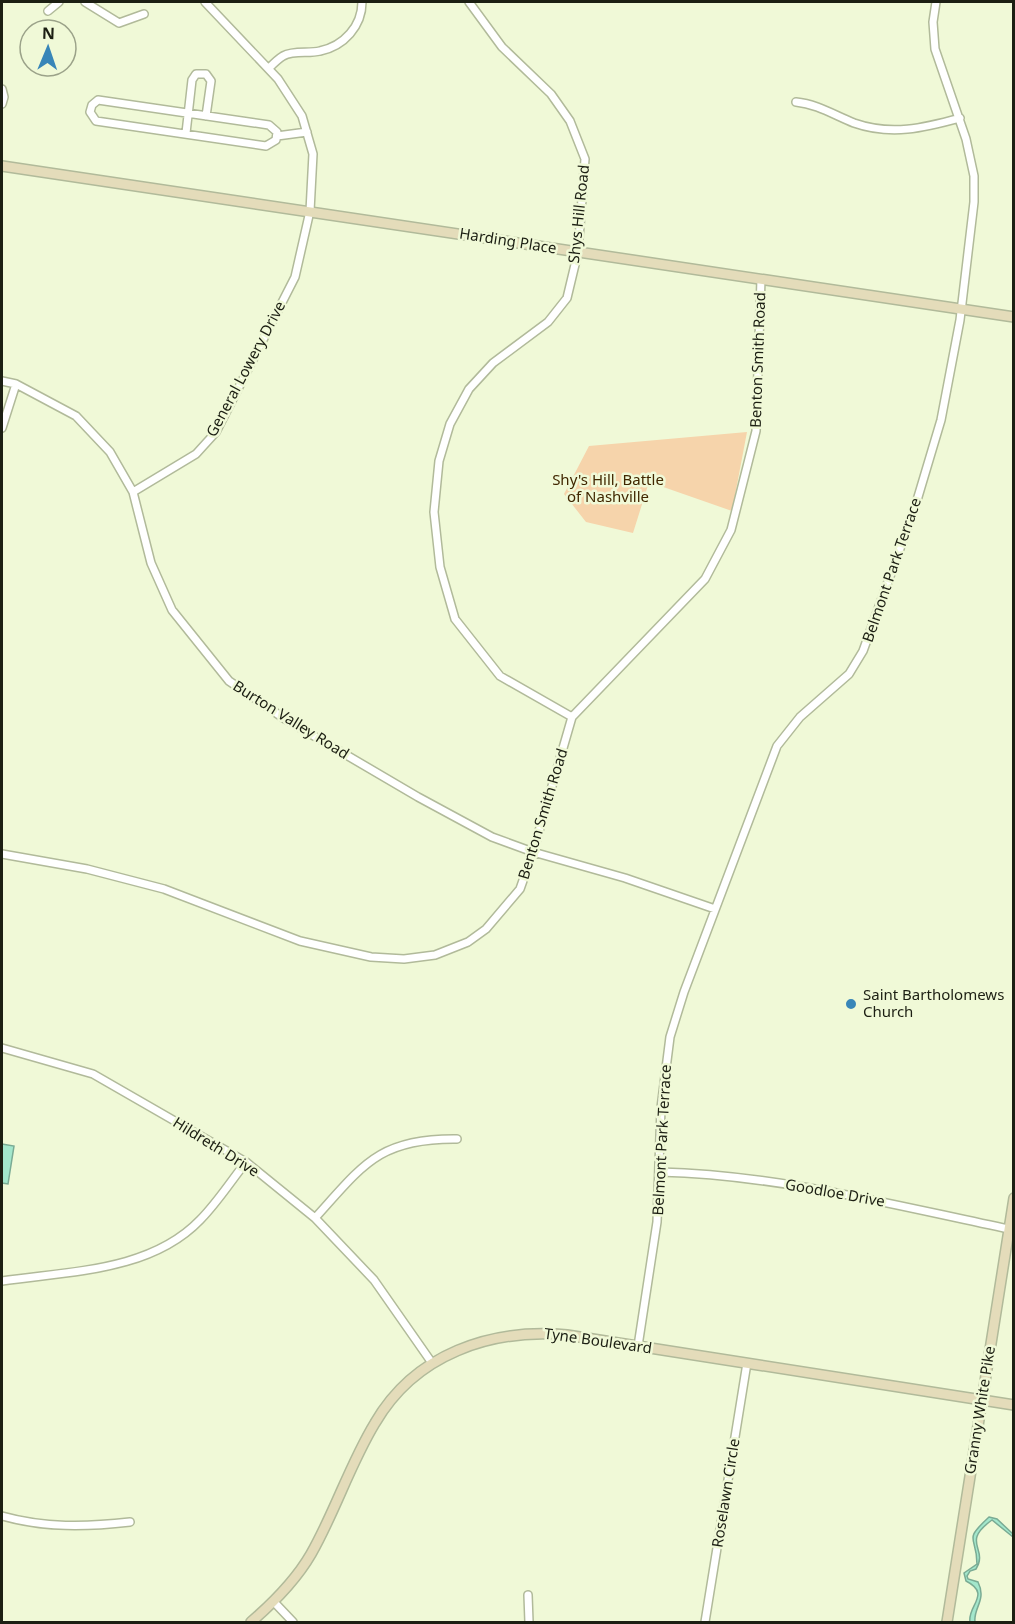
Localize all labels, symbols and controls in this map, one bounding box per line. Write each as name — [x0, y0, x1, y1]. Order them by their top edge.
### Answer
north arrow — [18, 18, 78, 78]
text: N — [42, 22, 55, 44]
street label: Shys Hill Road — [563, 164, 593, 264]
street label: Harding Place — [458, 222, 558, 258]
street label: Benton Smith Road — [745, 292, 769, 428]
street label: General Lowery Drive — [201, 297, 289, 440]
park label: Shy's Hill, Battle of Nashville — [552, 469, 664, 506]
street label: Belmont Park Terrace — [857, 495, 925, 644]
street label: Burton Valley Road — [230, 675, 353, 763]
street label: Benton Smith Road — [513, 746, 571, 882]
place label: Saint Bartholomews Church — [863, 984, 1004, 1021]
marker: Saint Bartholomews Church — [844, 997, 858, 1011]
street label: Belmont Park Terrace — [647, 1064, 675, 1216]
street label: Hildreth Drive — [170, 1112, 263, 1181]
street label: Goodloe Drive — [784, 1173, 886, 1211]
street label: Tyne Boulevard — [543, 1323, 653, 1357]
street label: Granny White Pike — [959, 1344, 999, 1475]
street label: Roselawn Circle — [707, 1437, 743, 1549]

